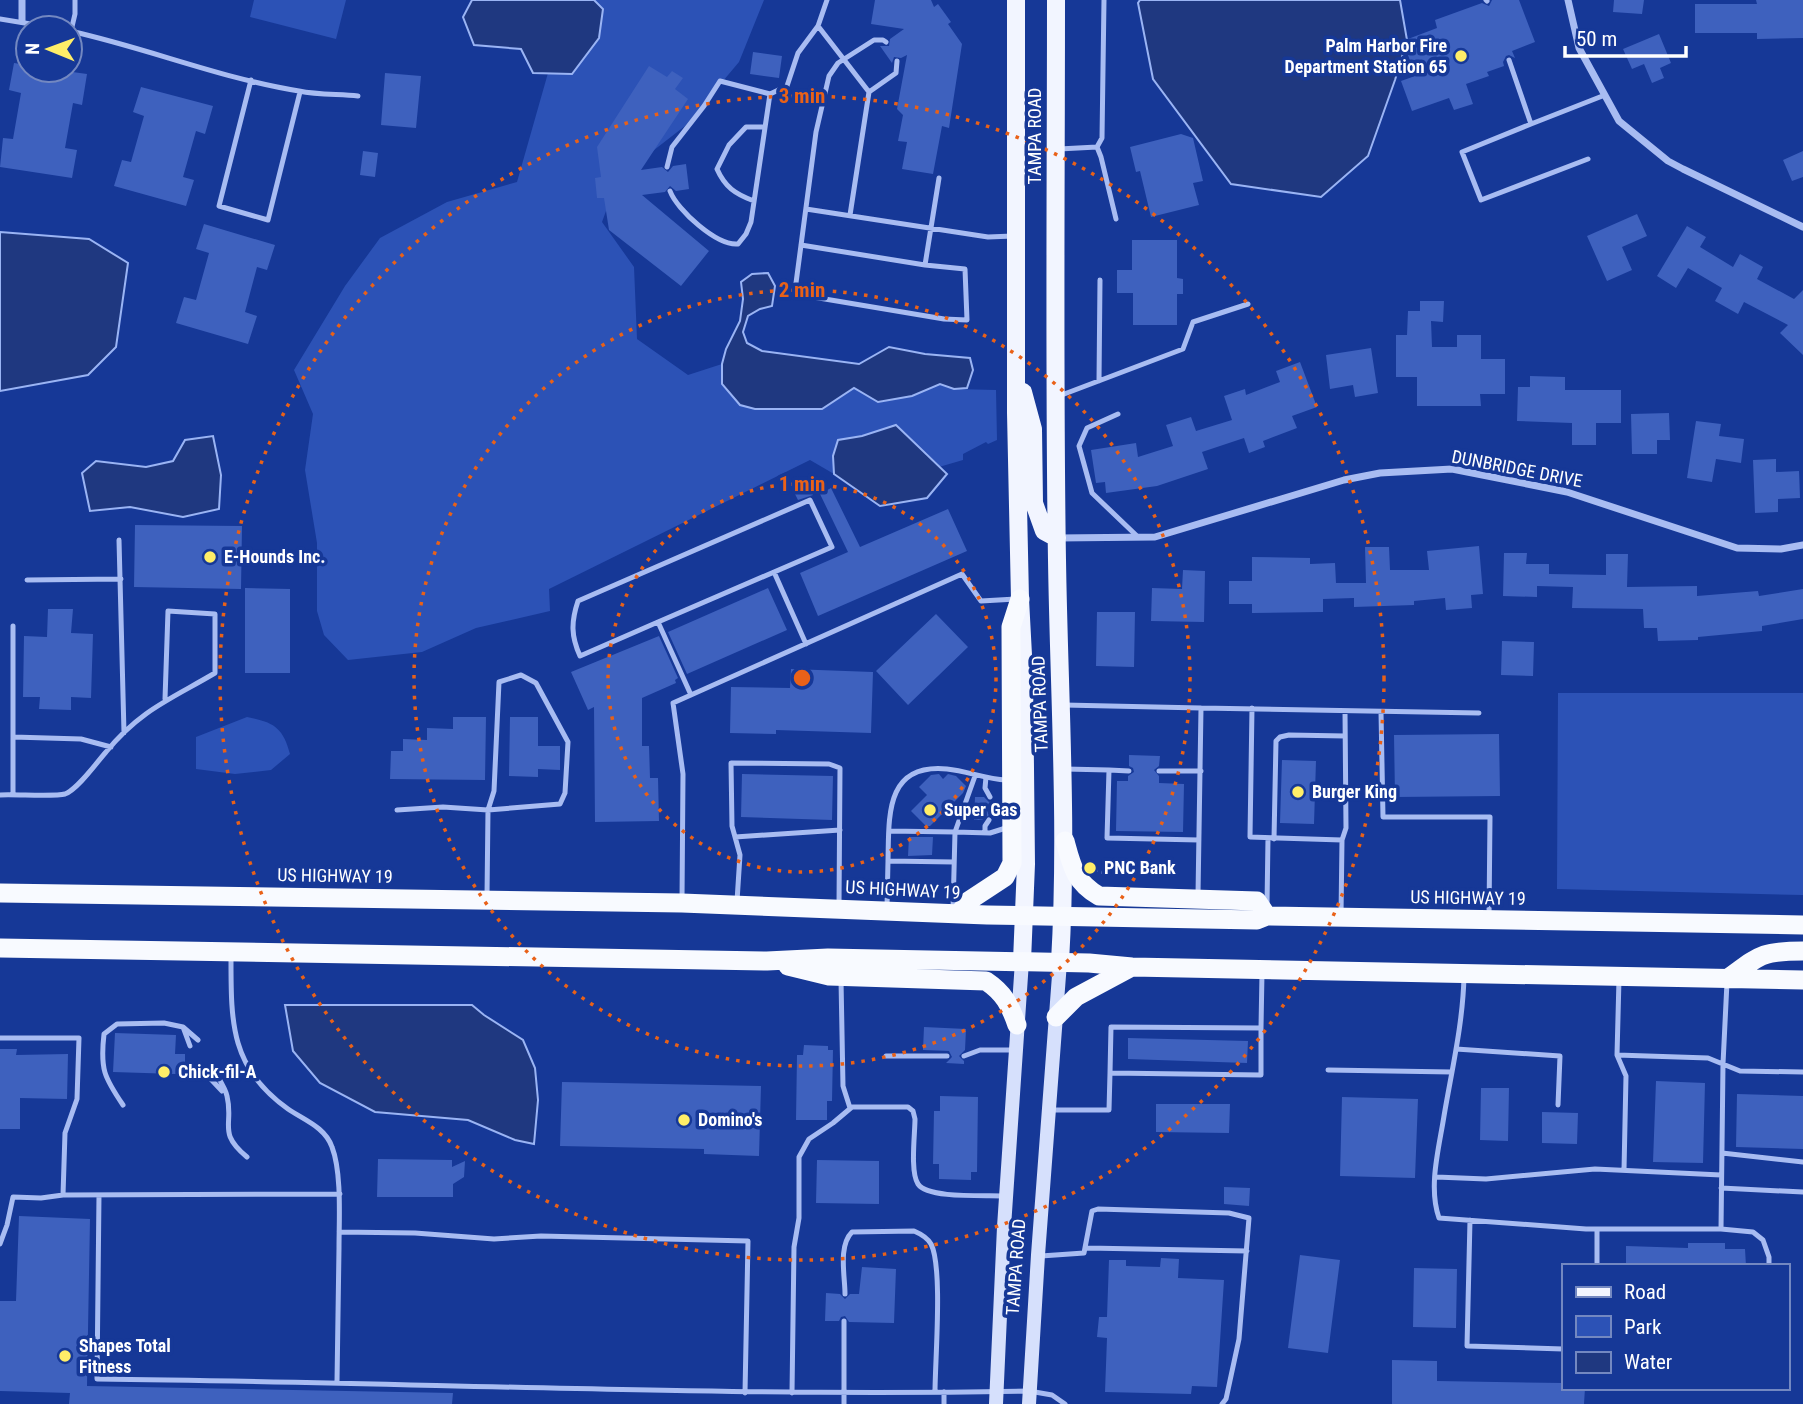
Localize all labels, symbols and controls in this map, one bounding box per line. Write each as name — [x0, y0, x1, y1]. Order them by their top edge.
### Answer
north arrow — [14, 14, 84, 84]
scale bar — [1565, 14, 1686, 58]
text: 50 m — [1576, 27, 1617, 51]
place label: Palm Harbor Fire Department Station 65 — [1284, 35, 1447, 77]
text: N — [21, 43, 44, 55]
marker: Palm Harbor Fire Department Station 65 — [1453, 48, 1469, 64]
text: 3 min — [779, 84, 825, 108]
street label: TAMPA ROAD — [1024, 88, 1045, 184]
text: 2 min — [779, 278, 825, 302]
street label: DUNBRIDGE DRIVE — [1450, 446, 1584, 491]
text: 1 min — [779, 472, 825, 496]
place label: E-Hounds Inc. — [224, 546, 326, 567]
marker: E-Hounds Inc. — [202, 549, 218, 565]
street label: TAMPA ROAD — [1027, 655, 1052, 753]
centre of rings — [790, 666, 814, 690]
place label: Burger King — [1312, 781, 1397, 802]
marker: Burger King — [1290, 784, 1306, 800]
place label: Super Gas — [944, 799, 1017, 820]
marker: Super Gas — [922, 802, 938, 818]
place label: PNC Bank — [1104, 857, 1176, 878]
marker: PNC Bank — [1082, 860, 1098, 876]
street label: US HIGHWAY 19 — [277, 864, 393, 887]
street label: US HIGHWAY 19 — [845, 876, 961, 903]
street label: US HIGHWAY 19 — [1410, 886, 1526, 909]
place label: Chick-fil-A — [178, 1061, 257, 1082]
marker: Chick-fil-A — [156, 1064, 172, 1080]
place label: Domino's — [698, 1109, 762, 1130]
marker: Domino's — [676, 1112, 692, 1128]
street label: TAMPA ROAD — [1002, 1218, 1029, 1316]
legend — [1562, 1264, 1789, 1390]
text: Road — [1624, 1280, 1666, 1304]
text: Park — [1624, 1315, 1662, 1339]
place label: Shapes Total Fitness — [79, 1335, 171, 1377]
marker: Shapes Total Fitness — [57, 1348, 73, 1364]
text: Water — [1624, 1350, 1672, 1374]

